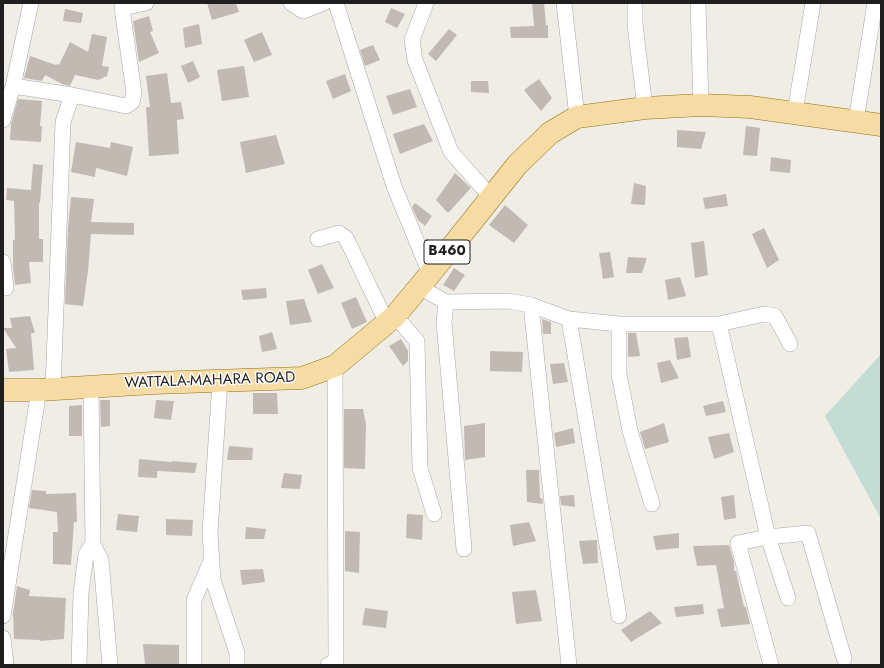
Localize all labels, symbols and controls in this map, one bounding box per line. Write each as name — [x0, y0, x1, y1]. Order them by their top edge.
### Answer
road number: B460 — [424, 240, 470, 264]
street label: WATTALA-MAHARA ROAD — [124, 369, 296, 393]

